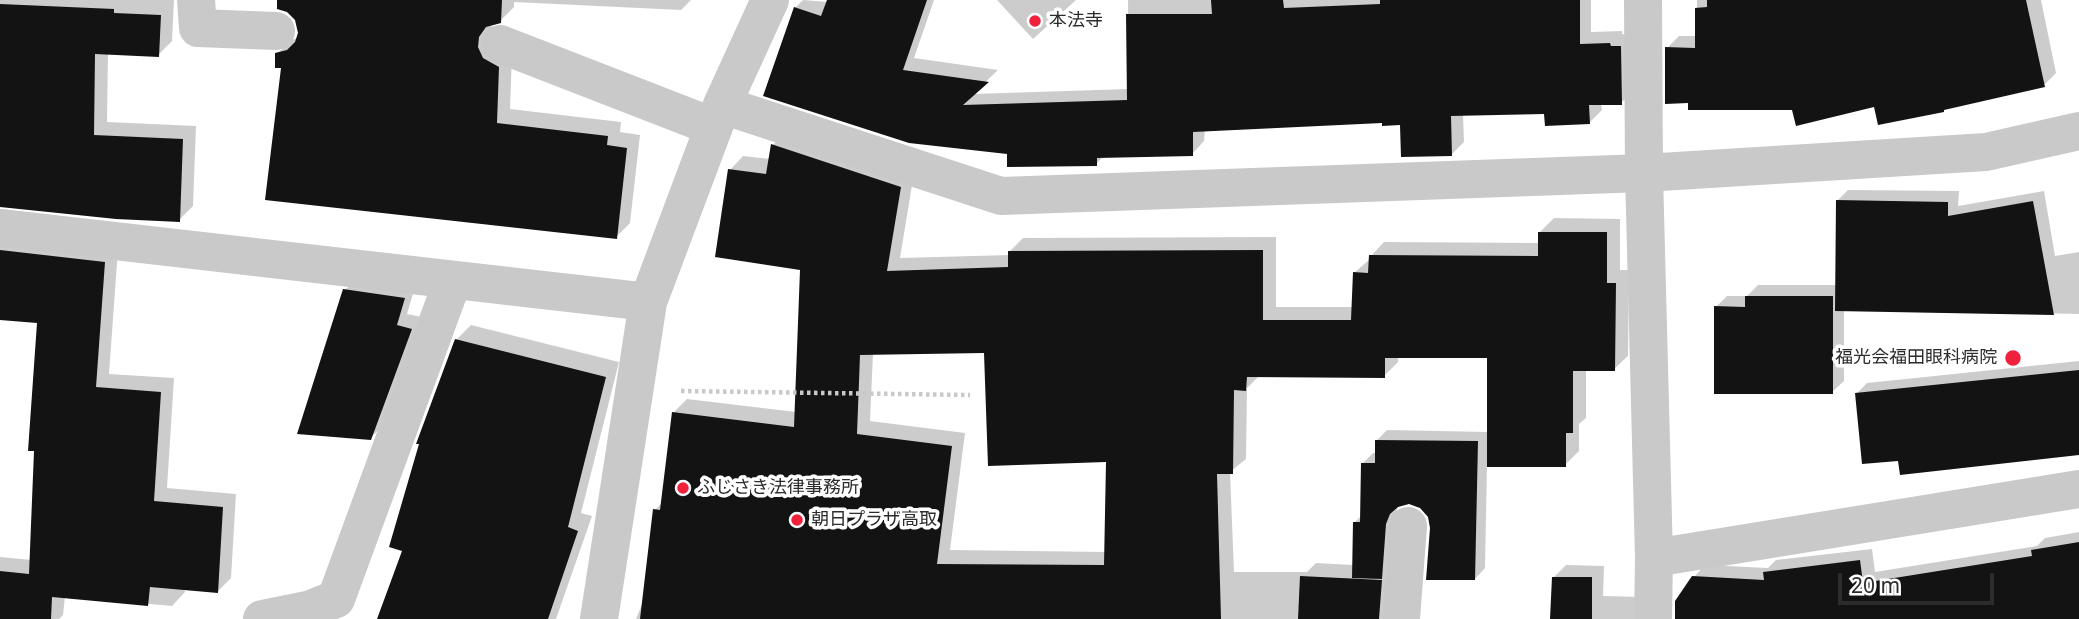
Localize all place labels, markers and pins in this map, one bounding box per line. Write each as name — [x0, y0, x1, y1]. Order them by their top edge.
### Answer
place label: 本法寺 — [1049, 10, 1103, 32]
marker: 本法寺 — [1027, 13, 1043, 29]
place label: 福光会福田眼科病院 — [1835, 347, 1997, 369]
marker: 福光会福田眼科病院 — [2003, 348, 2023, 368]
place label: ふじさき法律事務所 — [697, 477, 859, 499]
marker: ふじさき法律事務所 — [675, 480, 691, 496]
place label: 朝日プラザ高取 — [811, 509, 937, 531]
marker: 朝日プラザ高取 — [789, 512, 805, 528]

